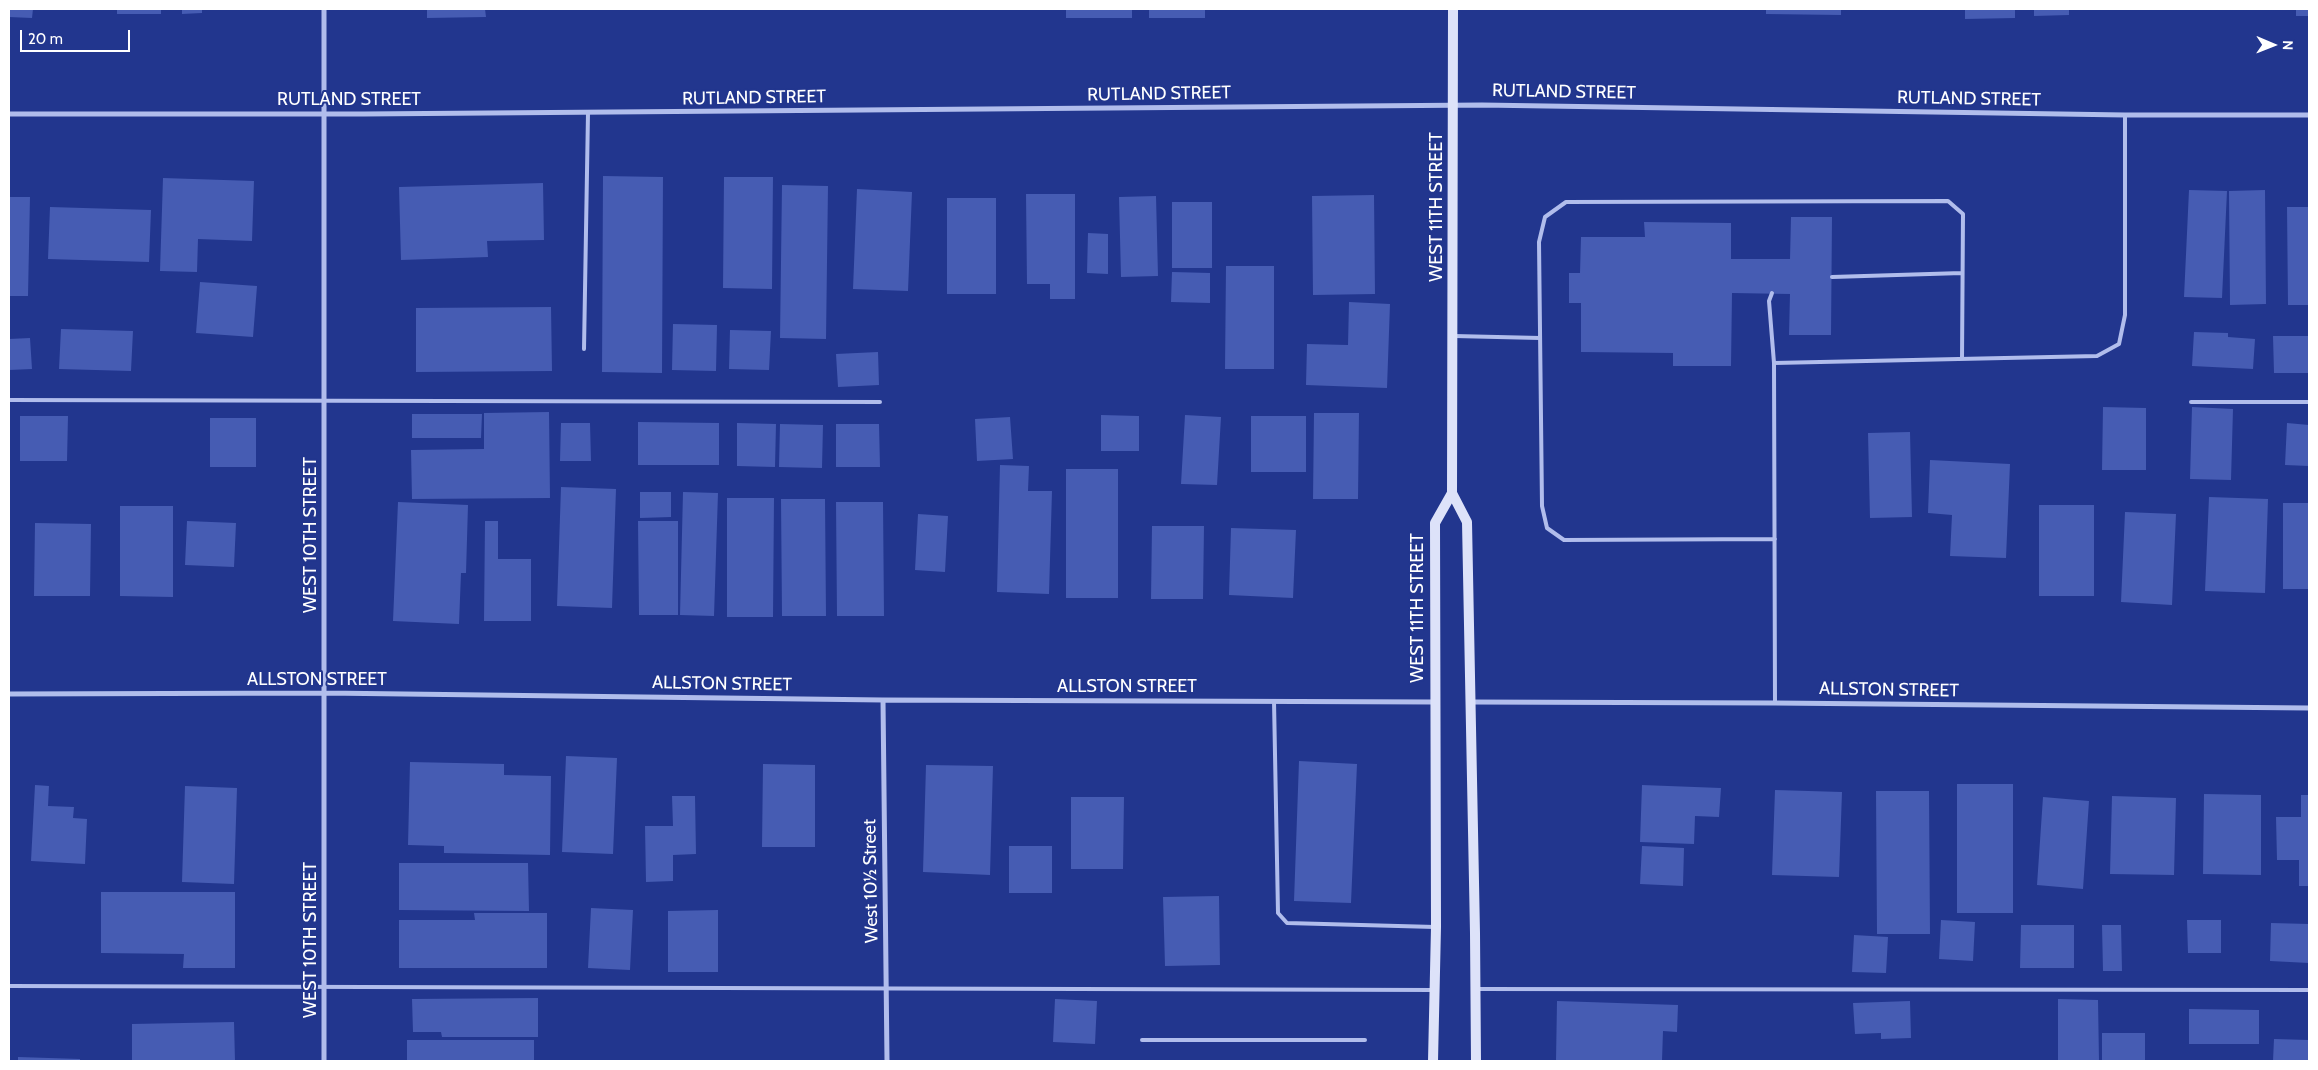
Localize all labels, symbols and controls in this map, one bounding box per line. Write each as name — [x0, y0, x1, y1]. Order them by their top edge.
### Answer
scale bar — [22, 20, 132, 52]
north arrow — [2248, 20, 2298, 70]
text: 20 m — [28, 30, 63, 48]
text: N — [2279, 40, 2297, 50]
street label: RUTLAND STREET — [1492, 80, 1636, 104]
street label: RUTLAND STREET — [1087, 82, 1231, 106]
street label: RUTLAND STREET — [682, 86, 826, 110]
street label: RUTLAND STREET — [1897, 87, 2041, 111]
street label: RUTLAND STREET — [277, 89, 421, 111]
street label: WEST 11TH STREET — [1426, 132, 1448, 282]
street label: WEST 10TH STREET — [300, 457, 322, 613]
street label: WEST 11TH STREET — [1407, 533, 1429, 683]
street label: ALLSTON STREET — [247, 669, 387, 691]
street label: ALLSTON STREET — [652, 672, 792, 696]
street label: ALLSTON STREET — [1057, 676, 1197, 698]
street label: ALLSTON STREET — [1819, 678, 1959, 702]
street label: West 10½ Street — [859, 819, 883, 943]
street label: WEST 10TH STREET — [300, 862, 322, 1018]

